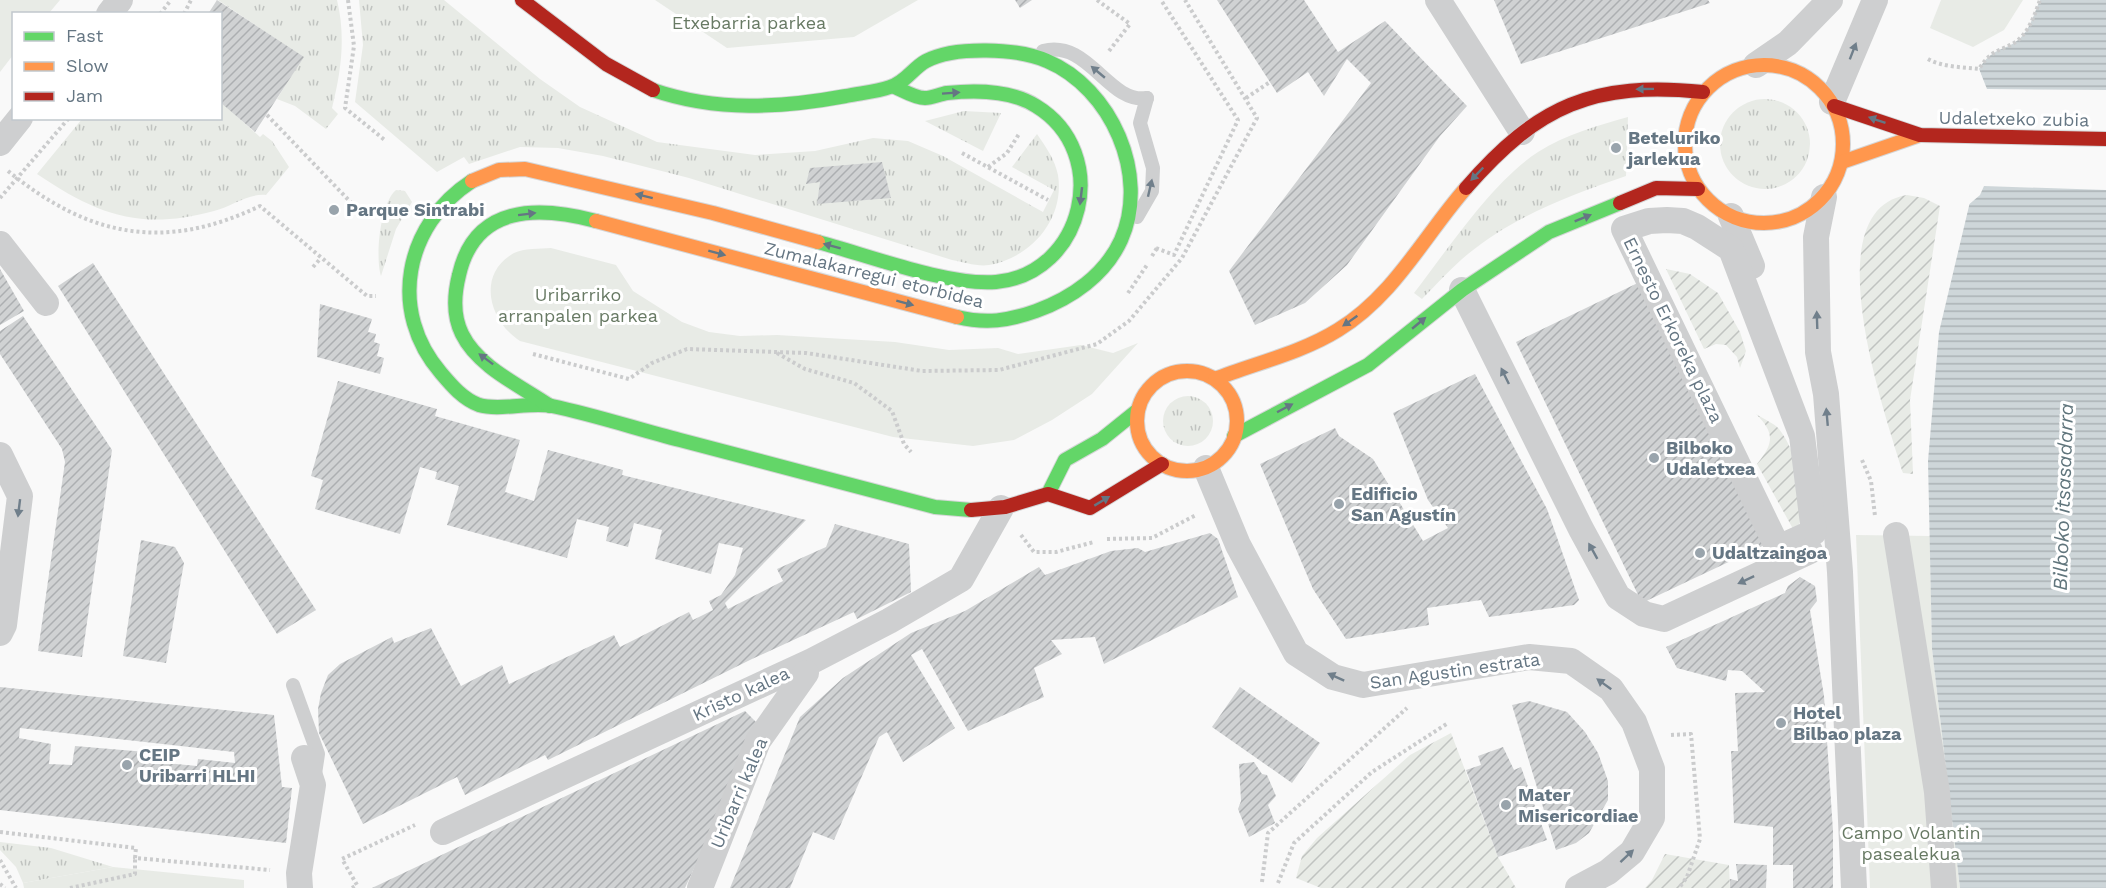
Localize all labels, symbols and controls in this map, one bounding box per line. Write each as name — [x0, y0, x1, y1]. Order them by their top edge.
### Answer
legend — [12, 12, 222, 120]
park label: Etxebarria parkea — [672, 12, 826, 33]
text: Fast — [66, 25, 104, 46]
one-way arrow — [1848, 41, 1858, 59]
text: Slow — [66, 55, 109, 76]
one-way arrow — [1091, 66, 1106, 79]
one-way arrow — [1636, 84, 1655, 93]
text: Jam — [66, 85, 103, 106]
one-way arrow — [941, 88, 960, 98]
street label: Udaletxeko zubia — [1939, 107, 2090, 130]
one-way arrow — [1868, 115, 1886, 125]
place label: Beteluriko jarlekua — [1626, 127, 1721, 169]
marker: Beteluriko jarlekua — [1609, 141, 1623, 155]
one-way arrow — [1470, 167, 1484, 181]
one-way arrow — [1146, 179, 1156, 197]
one-way arrow — [1076, 186, 1086, 205]
one-way arrow — [634, 191, 653, 201]
place label: Parque Sintrabi — [346, 199, 484, 220]
marker: Parque Sintrabi — [327, 203, 341, 217]
one-way arrow — [518, 209, 537, 218]
one-way arrow — [1574, 213, 1592, 223]
street label: Ernesto Erkoreka plaza — [1619, 234, 1728, 426]
street label: Zumalakarregui etorbidea — [762, 237, 986, 312]
one-way arrow — [823, 241, 841, 250]
one-way arrow — [708, 249, 726, 258]
park label: Uribarriko arranpalen parkea — [498, 284, 658, 326]
one-way arrow — [896, 299, 914, 308]
one-way arrow — [1812, 310, 1822, 329]
one-way arrow — [1342, 315, 1358, 327]
one-way arrow — [1411, 317, 1426, 330]
one-way arrow — [478, 354, 493, 366]
one-way arrow — [1501, 368, 1510, 385]
one-way arrow — [1277, 403, 1294, 413]
water label: Bilboko itsasadarra — [2048, 403, 2078, 591]
one-way arrow — [1823, 408, 1832, 427]
place label: Bilboko Udaletxea — [1666, 437, 1756, 479]
marker: Bilboko Udaletxea — [1647, 451, 1661, 465]
place label: Edificio San Agustín — [1351, 483, 1456, 525]
one-way arrow — [1094, 496, 1110, 507]
marker: Edificio San Agustín — [1332, 497, 1346, 511]
one-way arrow — [14, 499, 24, 518]
one-way arrow — [1588, 542, 1598, 559]
place label: Udaltzaingoa — [1712, 542, 1828, 563]
marker: Udaltzaingoa — [1693, 546, 1707, 560]
one-way arrow — [1738, 576, 1755, 585]
street label: San Agustin estrata — [1368, 648, 1541, 693]
street label: Kristo kalea — [689, 662, 792, 725]
one-way arrow — [1327, 672, 1344, 681]
one-way arrow — [1596, 678, 1612, 690]
place label: Hotel Bilbao plaza — [1793, 702, 1902, 744]
marker: Hotel Bilbao plaza — [1774, 716, 1788, 730]
street label: Uribarri kalea — [706, 734, 771, 851]
place label: CEIP Uribarri HLHI — [139, 744, 255, 786]
marker: CEIP Uribarri HLHI — [120, 758, 134, 772]
place label: Mater Misericordiae — [1518, 784, 1638, 826]
marker: Mater Misericordiae — [1499, 798, 1513, 812]
park label: Campo Volantin pasealekua — [1841, 822, 1981, 864]
one-way arrow — [1619, 849, 1634, 863]

